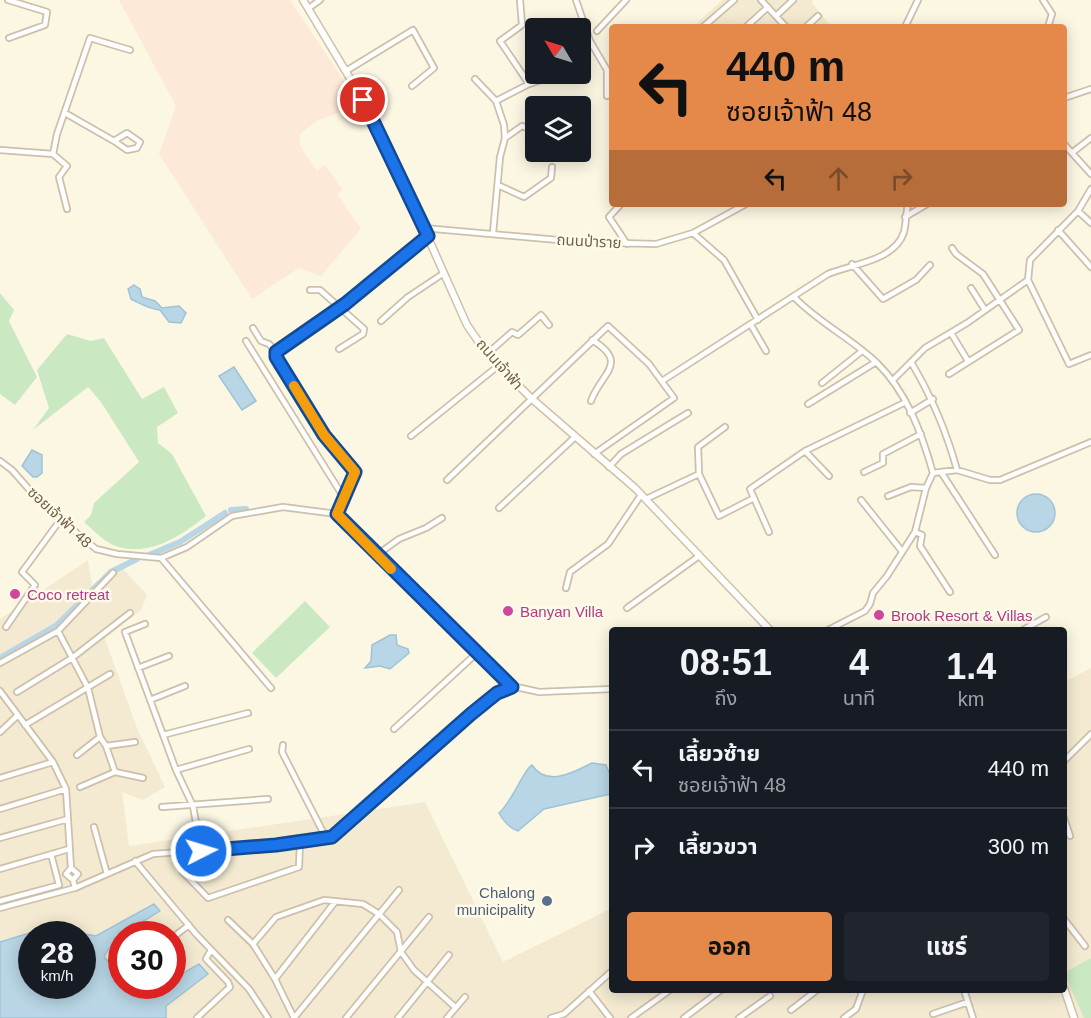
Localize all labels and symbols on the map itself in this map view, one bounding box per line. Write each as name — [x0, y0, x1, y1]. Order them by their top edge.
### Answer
north arrow — [525, 18, 591, 84]
pin — [337, 74, 388, 125]
street label: ถนนป่าราย — [556, 231, 622, 251]
street label: ถนนเจ้าฟ้า — [473, 335, 527, 393]
street label: ซอยเจ้าฟ้า 48 — [25, 483, 95, 551]
place label: Coco retreat — [27, 586, 110, 603]
marker: Coco retreat — [8, 587, 22, 601]
place label: Banyan Villa — [520, 603, 604, 620]
marker: Banyan Villa — [501, 604, 515, 618]
place label: Brook Resort & Villas — [891, 607, 1032, 624]
marker: Brook Resort & Villas — [872, 608, 886, 622]
position arrow — [169, 819, 233, 883]
place label: Chalong municipality — [457, 884, 535, 918]
marker: Chalong municipality — [540, 894, 554, 908]
speed limit sign: 30 — [108, 921, 186, 999]

